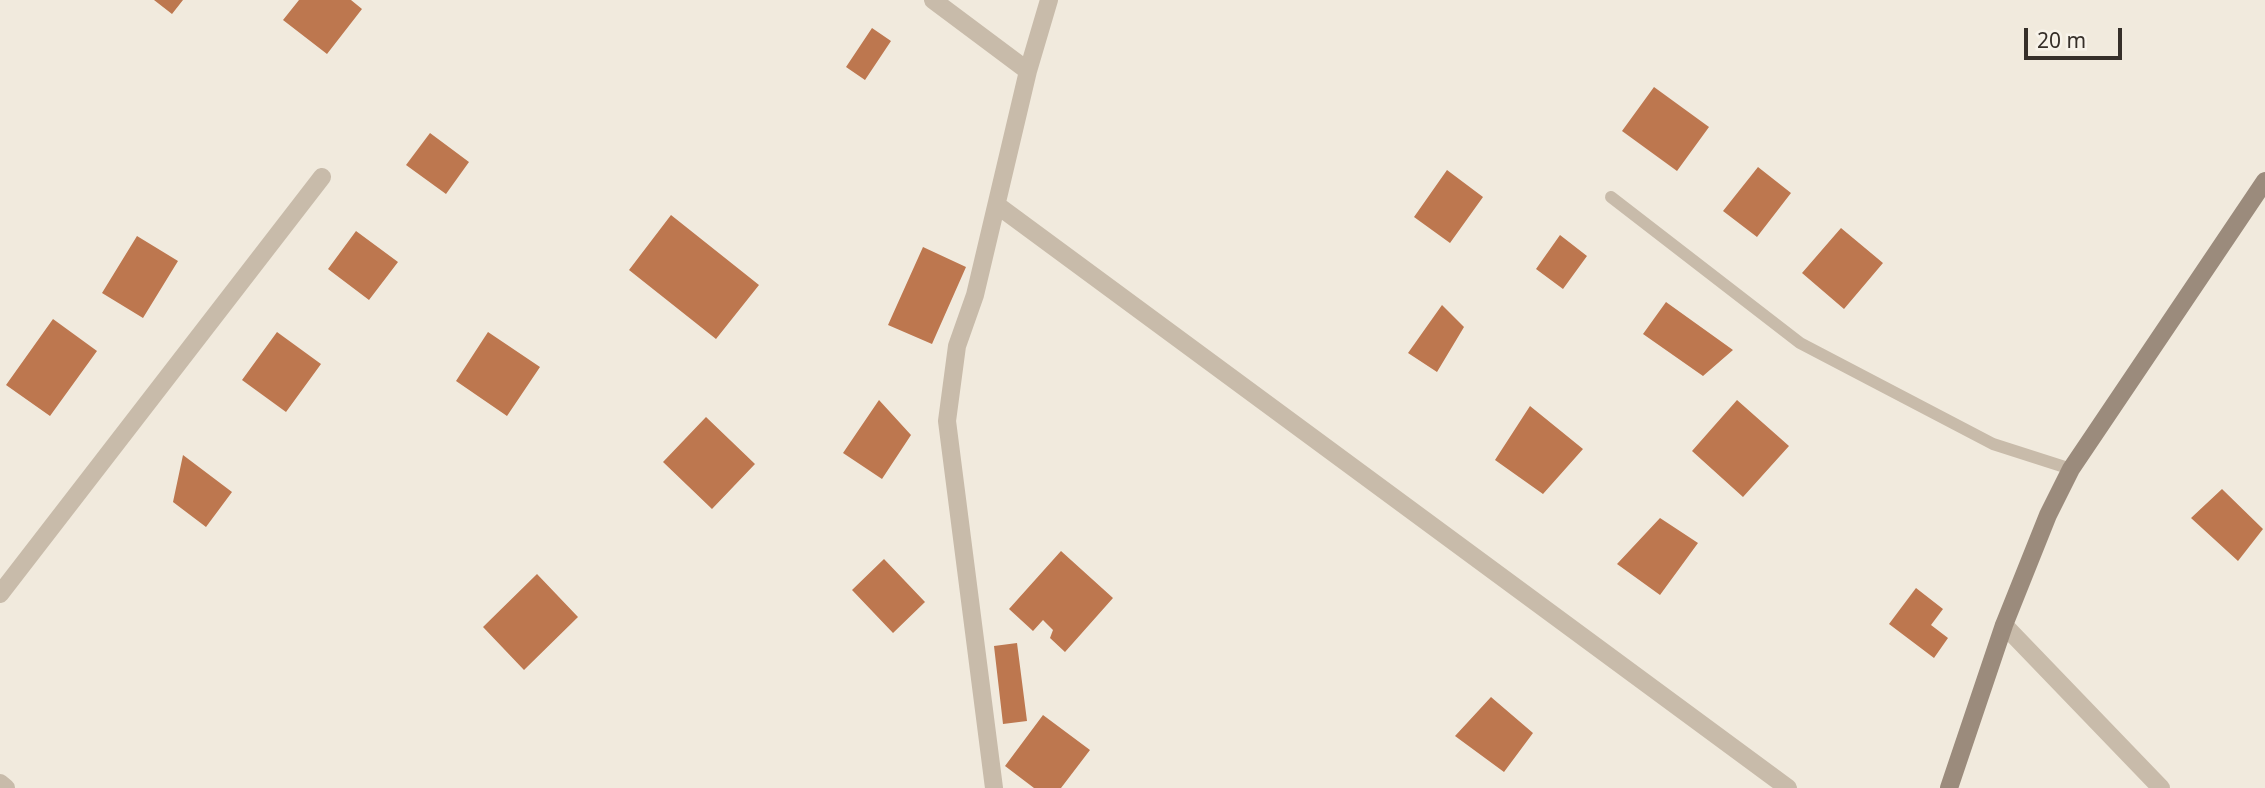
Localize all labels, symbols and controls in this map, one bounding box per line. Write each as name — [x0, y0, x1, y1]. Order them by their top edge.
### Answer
scale bar — [2027, 14, 2125, 58]
text: 20 m — [2037, 26, 2086, 54]

